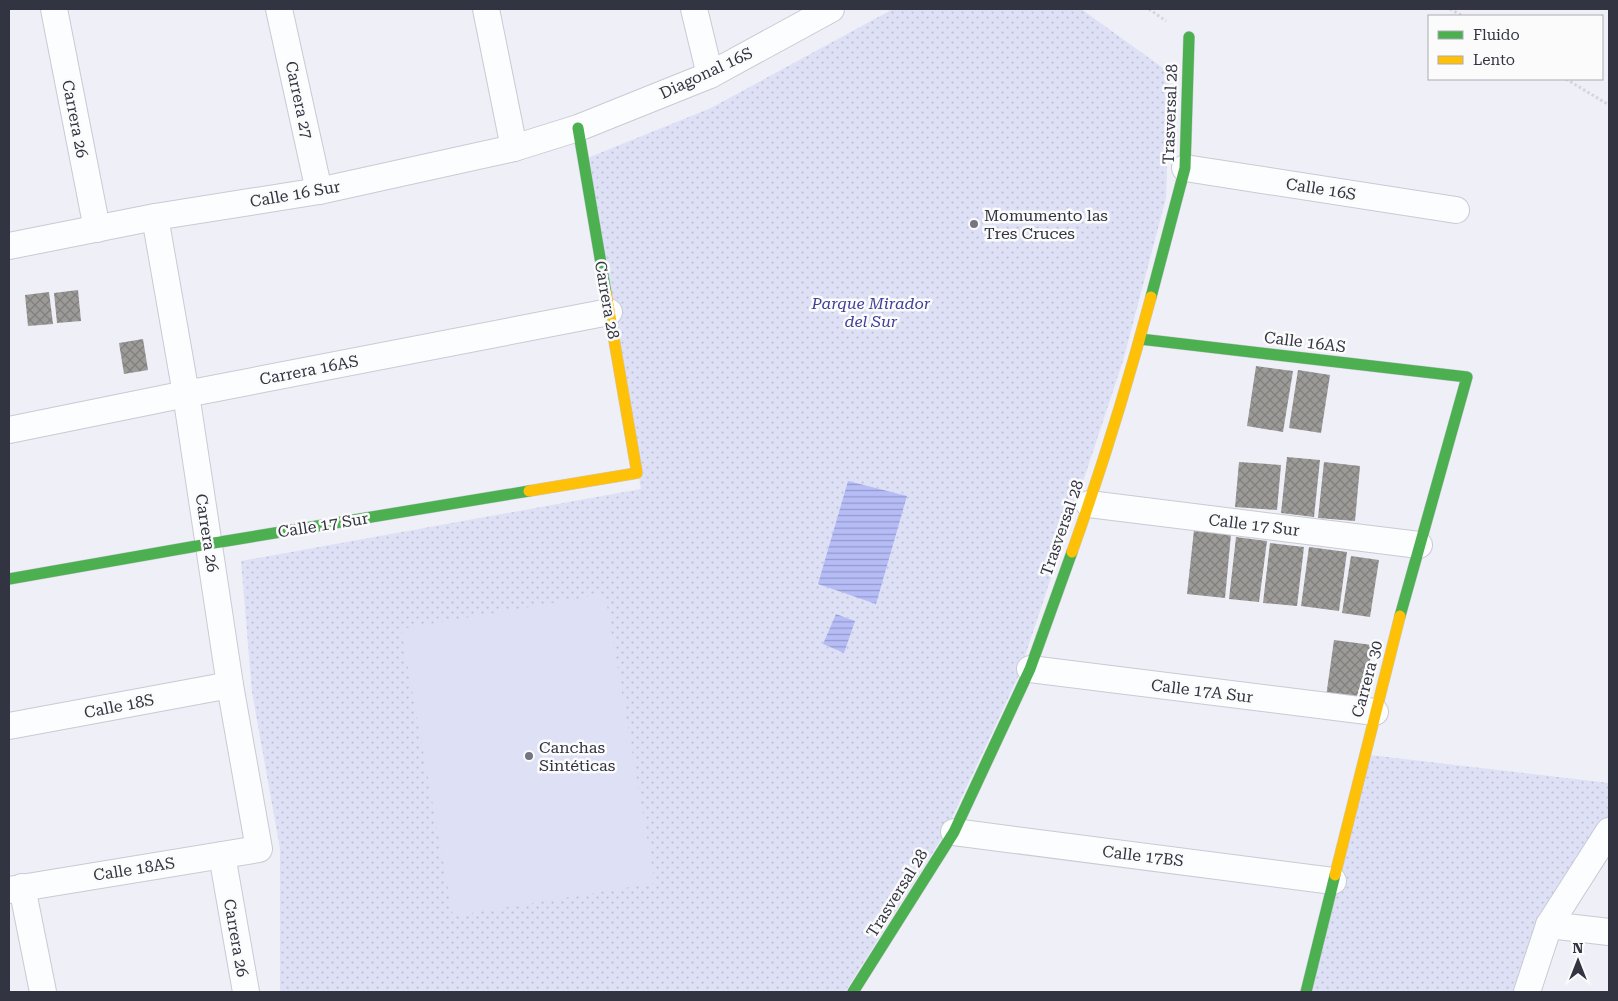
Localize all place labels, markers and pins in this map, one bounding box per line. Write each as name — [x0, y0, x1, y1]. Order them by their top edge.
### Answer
place label: Momumento las Tres Cruces — [984, 206, 1108, 243]
marker: Momumento las Tres Cruces — [968, 218, 980, 230]
place label: Canchas Sintéticas — [539, 738, 616, 775]
marker: Canchas Sintéticas — [523, 750, 535, 762]

